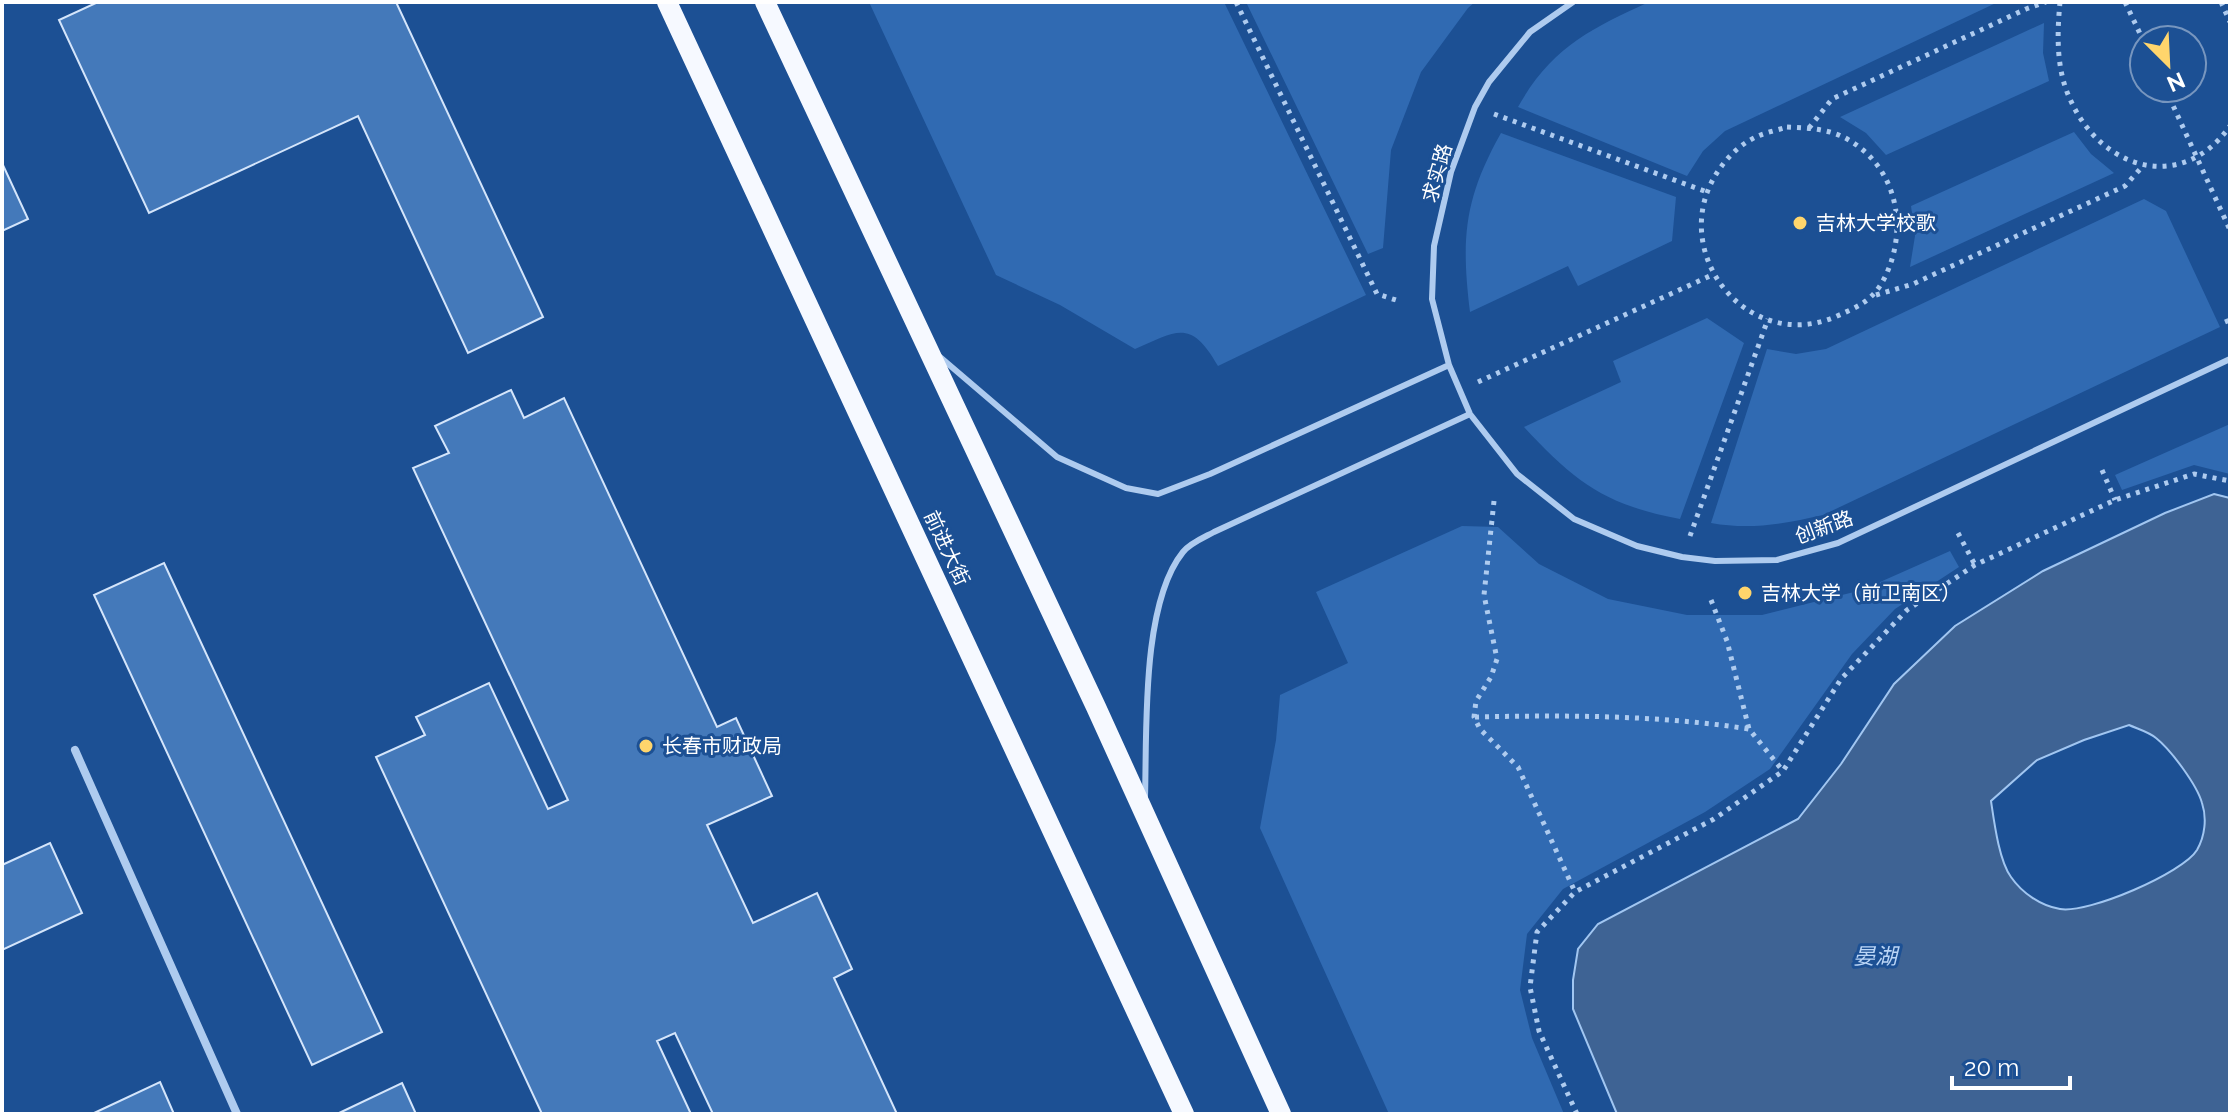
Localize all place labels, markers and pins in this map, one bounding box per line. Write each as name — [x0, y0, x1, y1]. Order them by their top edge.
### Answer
place label: 吉林大学校歌 — [1816, 211, 1936, 235]
marker: 吉林大学校歌 — [1791, 214, 1809, 232]
place label: 吉林大学（前卫南区） — [1761, 581, 1961, 605]
marker: 吉林大学（前卫南区） — [1736, 584, 1754, 602]
place label: 长春市财政局 — [662, 734, 782, 758]
marker: 长春市财政局 — [637, 737, 655, 755]

